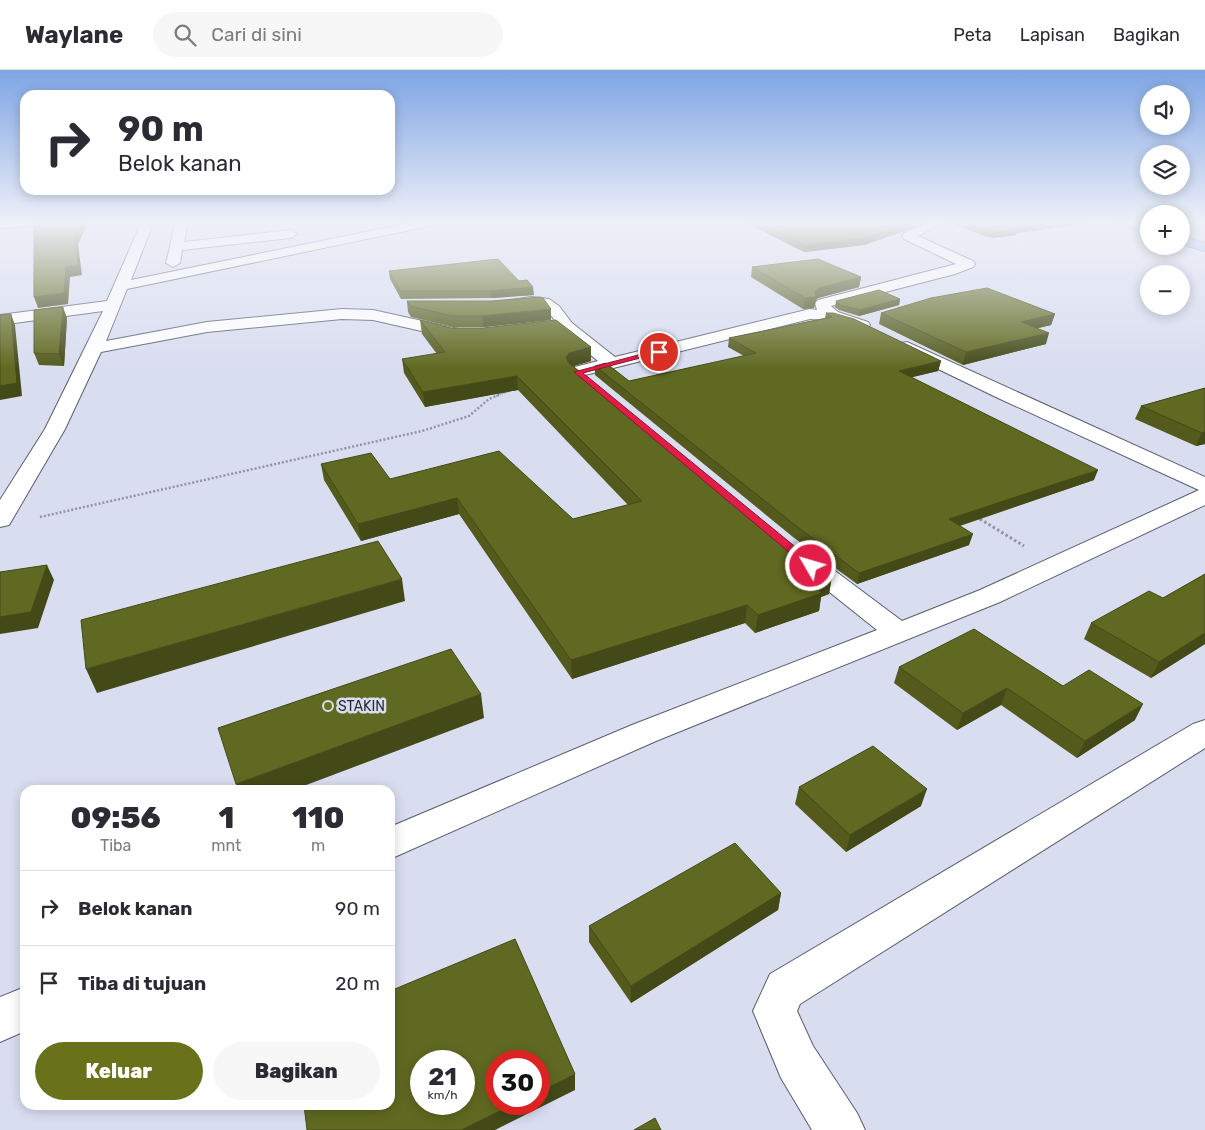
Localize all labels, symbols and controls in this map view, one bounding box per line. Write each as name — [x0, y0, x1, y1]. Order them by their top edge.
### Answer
search box — [153, 12, 503, 57]
text: Waylane — [25, 21, 123, 49]
icon: search — [171, 21, 199, 49]
text: Cari di sini — [211, 23, 302, 46]
text: Peta — [953, 24, 992, 46]
text: Lapisan — [1020, 24, 1085, 46]
text: Bagikan — [1113, 24, 1180, 46]
map controls — [1140, 85, 1190, 315]
button: sound — [1140, 85, 1190, 135]
text: 90 m — [118, 108, 204, 150]
icon: right — [35, 110, 100, 175]
button: layers — [1140, 145, 1190, 195]
text: Belok kanan — [118, 150, 242, 177]
button: + — [1140, 205, 1190, 255]
button: − — [1140, 265, 1190, 315]
pin — [638, 331, 680, 373]
icon: arrive — [645, 338, 673, 366]
position arrow — [784, 539, 836, 591]
place label: STAKIN — [338, 698, 385, 715]
marker: STAKIN — [322, 700, 334, 712]
text: 09:56 — [71, 800, 161, 836]
text: 1 — [218, 800, 234, 836]
text: 110 — [292, 800, 344, 836]
text: Tiba — [100, 836, 131, 855]
text: mnt — [211, 836, 241, 855]
text: m — [311, 836, 325, 855]
icon: right — [35, 894, 63, 922]
text: Belok kanan — [78, 897, 193, 920]
text: 90 m — [335, 897, 380, 920]
icon: arrive — [35, 969, 63, 997]
text: Tiba di tujuan — [78, 972, 206, 995]
text: 20 m — [335, 972, 380, 995]
button: Keluar — [35, 1042, 203, 1100]
button: Bagikan — [213, 1042, 380, 1100]
speed limit sign: 30 — [485, 1050, 550, 1115]
text: 21 — [428, 1062, 457, 1091]
text: km/h — [428, 1088, 457, 1102]

